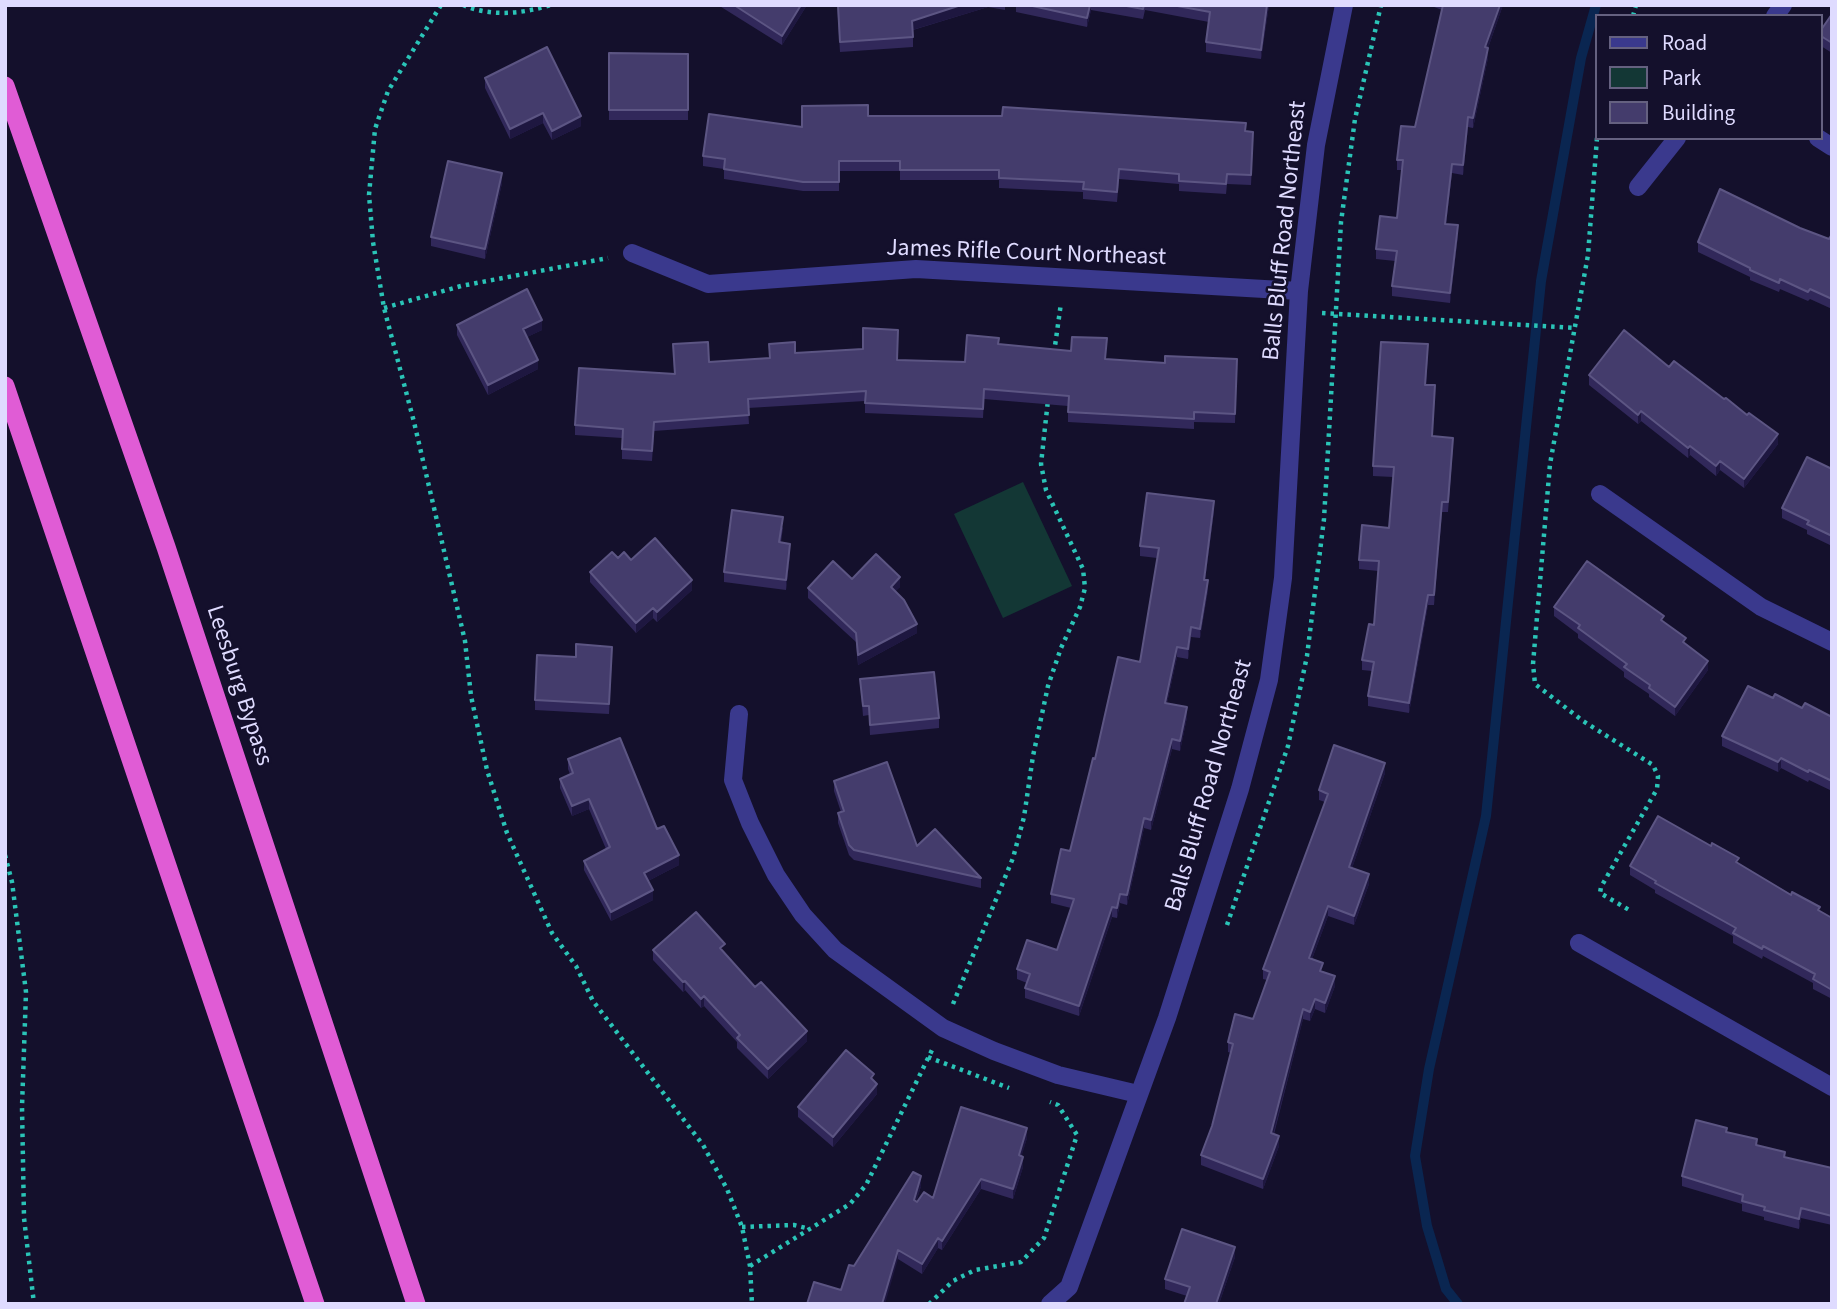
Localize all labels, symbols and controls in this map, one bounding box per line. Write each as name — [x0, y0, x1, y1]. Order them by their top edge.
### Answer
legend — [1596, 14, 1823, 140]
text: Road — [1662, 28, 1707, 58]
text: Park — [1662, 63, 1701, 93]
text: Building — [1662, 98, 1735, 128]
street label: Balls Bluff Road Northeast — [1258, 100, 1314, 362]
street label: James Rifle Court Northeast — [886, 235, 1166, 273]
street label: Leesburg Bypass — [199, 602, 277, 770]
street label: Balls Bluff Road Northeast — [1160, 657, 1260, 915]

